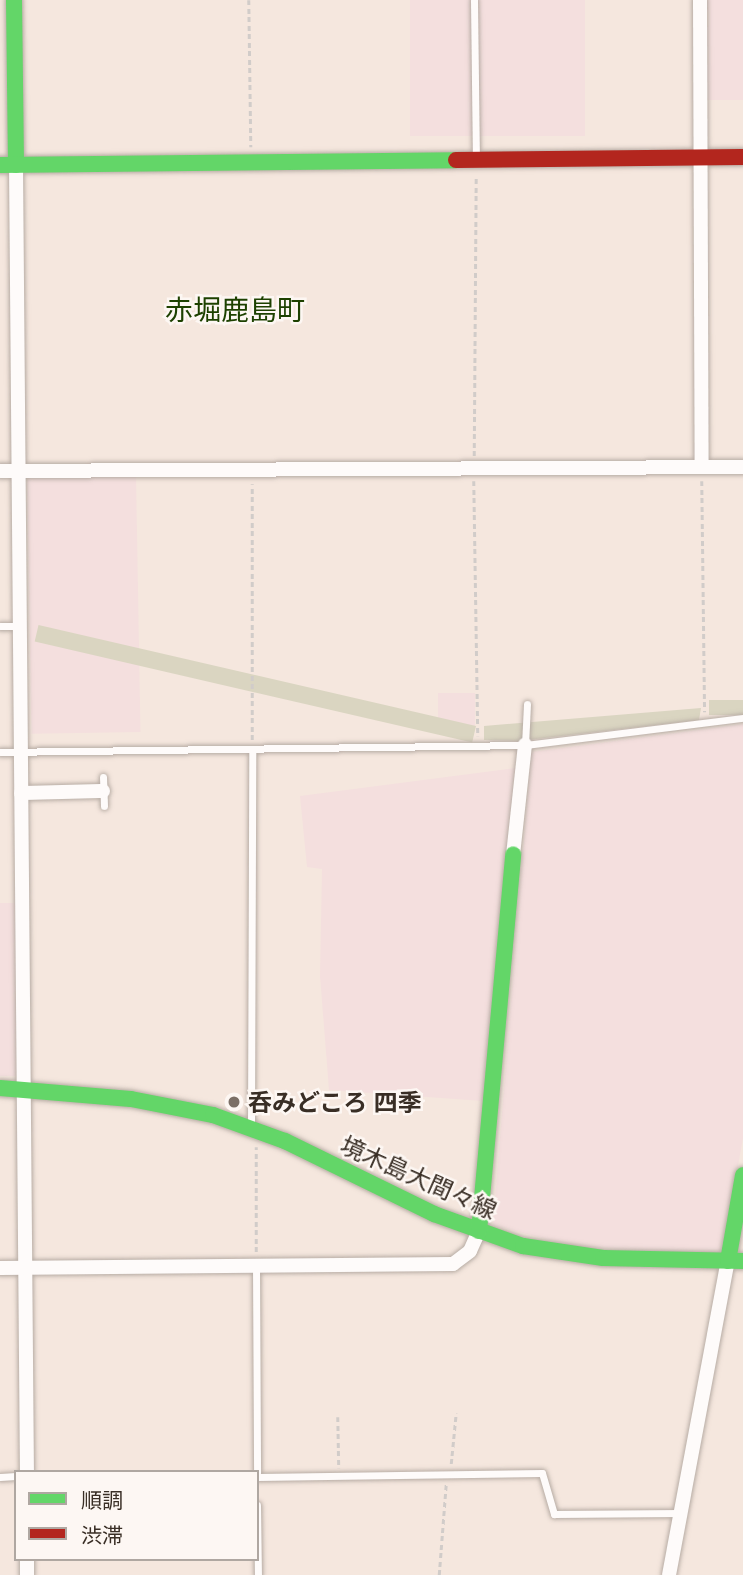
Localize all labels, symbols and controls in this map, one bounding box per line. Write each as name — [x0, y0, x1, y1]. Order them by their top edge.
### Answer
district label: 赤堀鹿島町 — [165, 292, 305, 326]
place label: 呑みどころ 四季 — [248, 1088, 422, 1116]
marker: 呑みどころ 四季 — [226, 1094, 242, 1110]
street label: 境木島大間々線 — [336, 1130, 502, 1224]
legend — [14, 1470, 259, 1561]
text: 順調 — [81, 1486, 123, 1514]
text: 渋滞 — [81, 1521, 123, 1549]

